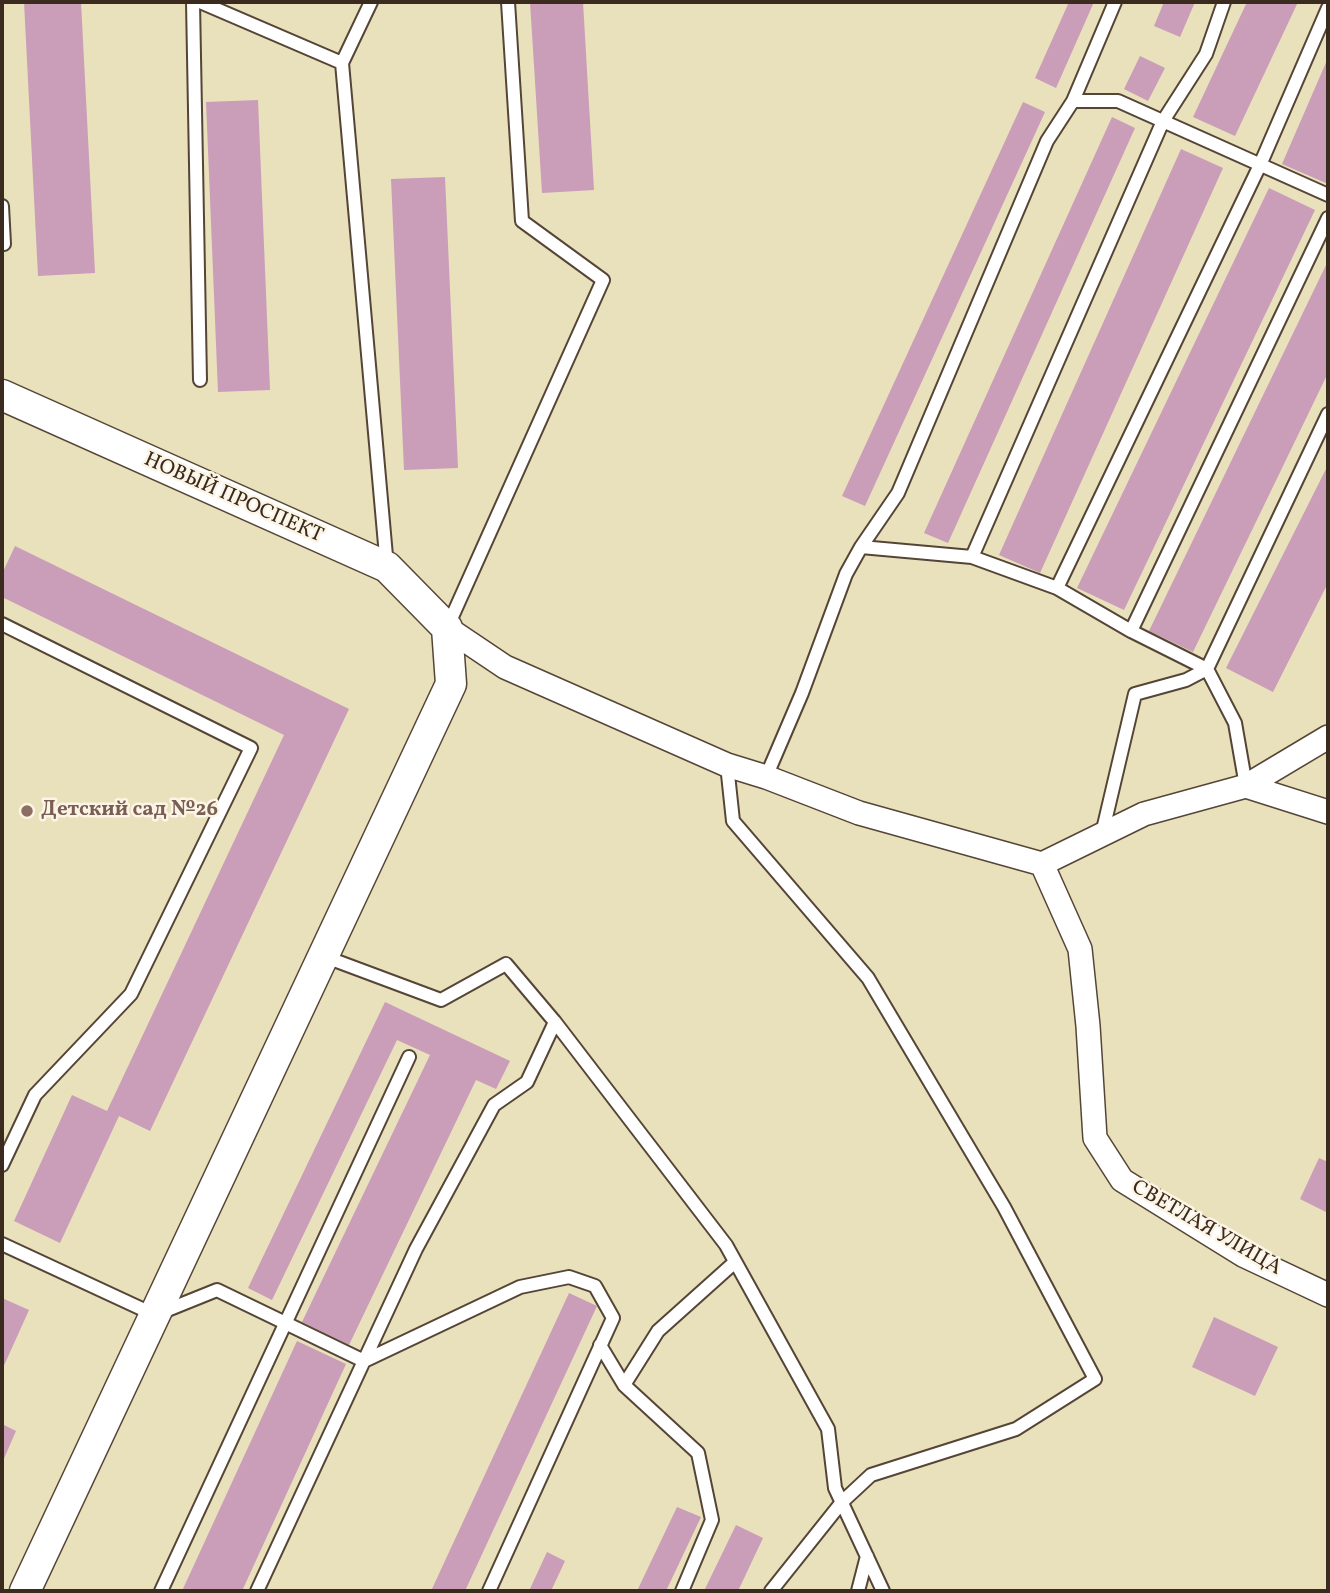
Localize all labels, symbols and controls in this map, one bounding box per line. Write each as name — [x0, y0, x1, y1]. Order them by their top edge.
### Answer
street label: НОВЫЙ ПРОСПЕКТ — [140, 448, 326, 550]
place label: Детский сад №26 — [41, 798, 218, 824]
marker: Детский сад №26 — [19, 803, 35, 819]
street label: СВЕТЛАЯ УЛИЦА — [1126, 1176, 1286, 1282]

